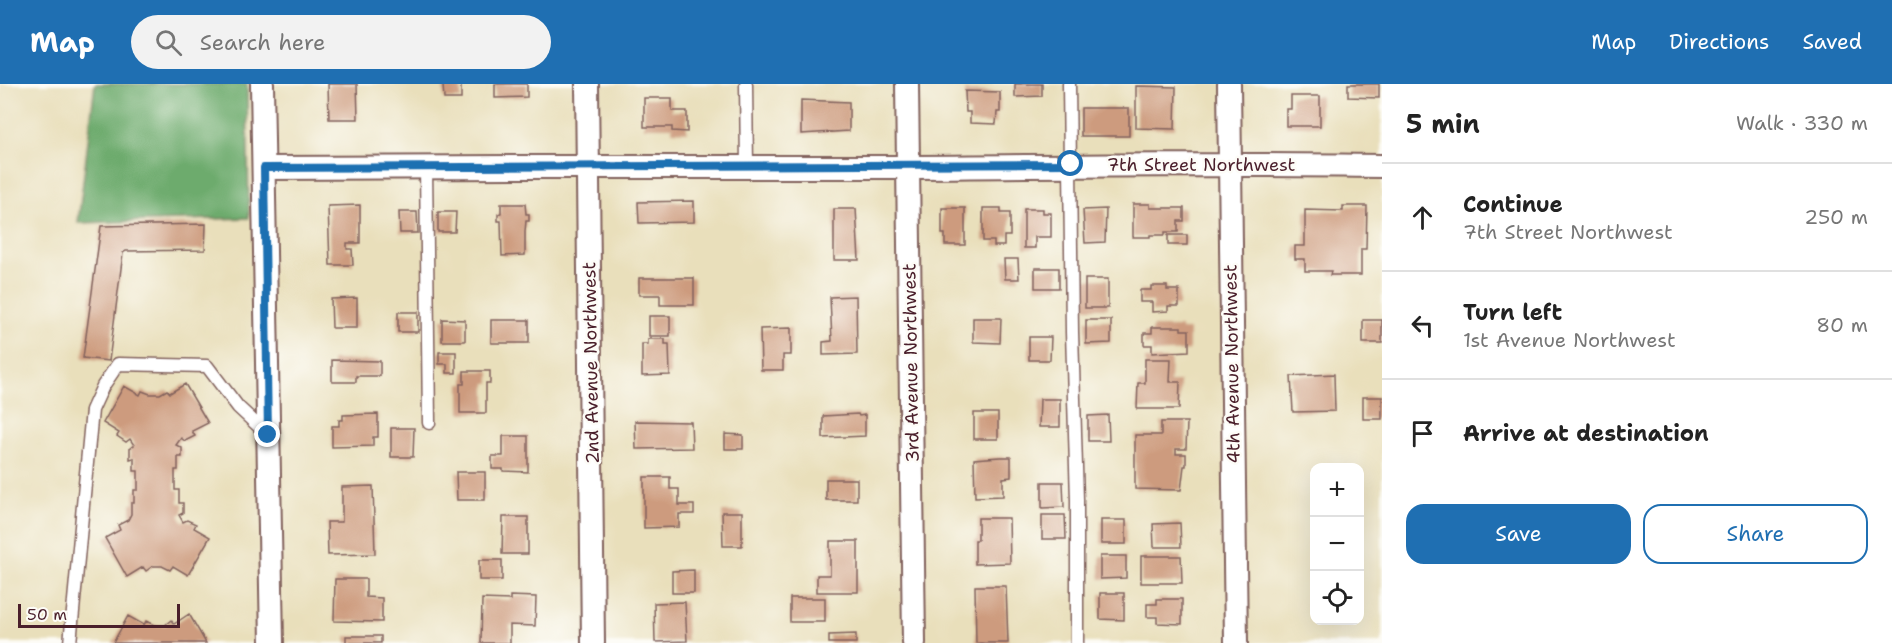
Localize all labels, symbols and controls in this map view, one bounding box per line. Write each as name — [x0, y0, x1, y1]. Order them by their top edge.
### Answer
search box — [131, 15, 551, 69]
text: Map — [30, 23, 95, 61]
icon: search — [152, 26, 185, 59]
text: Search here — [200, 28, 325, 57]
text: Map — [1591, 28, 1636, 56]
text: Directions — [1669, 28, 1769, 56]
text: Saved — [1802, 28, 1862, 56]
text: 5 min — [1406, 106, 1480, 141]
text: Walk · 330 m — [1736, 110, 1868, 136]
route start — [1057, 150, 1083, 176]
street label: 7th Street Northwest — [1107, 153, 1295, 177]
text: Continue — [1463, 190, 1563, 219]
icon: ahead — [1406, 201, 1439, 234]
text: 250 m — [1804, 204, 1868, 230]
text: 7th Street Northwest — [1463, 219, 1673, 245]
street label: 2nd Avenue Northwest — [577, 261, 605, 464]
street label: 3rd Avenue Northwest — [897, 263, 925, 463]
street label: 4th Avenue Northwest — [1218, 264, 1246, 464]
text: Turn left — [1463, 298, 1562, 327]
icon: left — [1406, 309, 1439, 342]
text: 80 m — [1816, 312, 1868, 338]
text: 1st Avenue Northwest — [1463, 327, 1676, 353]
icon: arrive — [1406, 417, 1439, 450]
text: Arrive at destination — [1463, 419, 1709, 448]
route end — [254, 421, 280, 447]
map controls — [1310, 463, 1364, 625]
button: + — [1310, 463, 1364, 517]
button: Save — [1406, 504, 1631, 564]
button: Share — [1643, 504, 1868, 564]
button: − — [1310, 517, 1364, 571]
button: locate — [1310, 571, 1364, 625]
scale bar — [18, 601, 180, 628]
text: 50 m — [27, 604, 67, 625]

